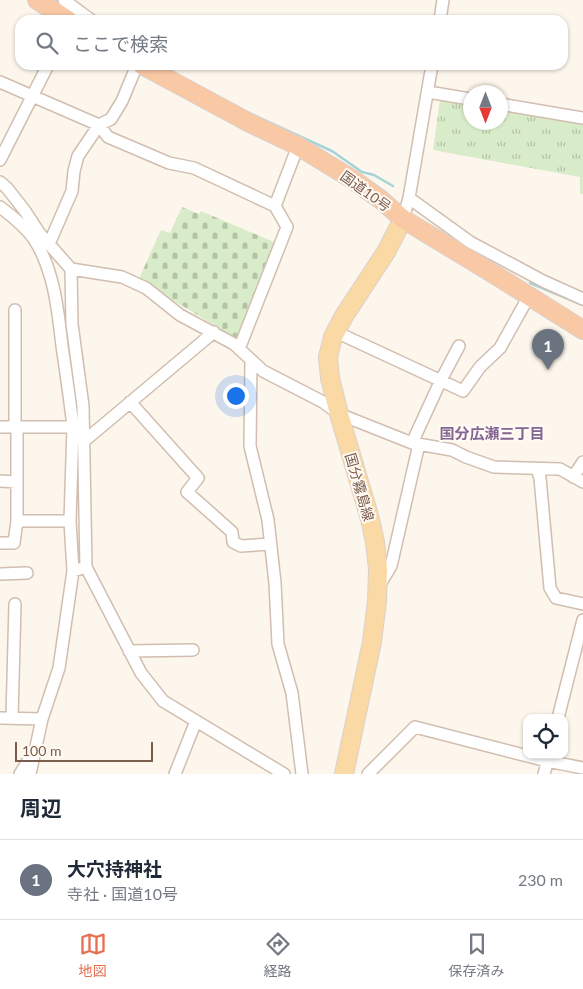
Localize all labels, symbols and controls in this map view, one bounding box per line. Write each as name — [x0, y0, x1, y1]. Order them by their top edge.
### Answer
search box — [15, 15, 568, 70]
icon: search — [33, 29, 61, 57]
text: ここで検索 — [73, 32, 168, 55]
north arrow — [463, 85, 508, 130]
street label: 国道10号 — [337, 167, 395, 215]
pin: 1 — [532, 329, 564, 370]
your location — [223, 383, 249, 409]
district label: 国分広瀬三丁目 — [439, 424, 545, 442]
street label: 国分霧島線 — [342, 451, 378, 523]
map controls — [523, 714, 568, 759]
button: locate — [523, 714, 568, 759]
scale bar — [15, 739, 152, 762]
text: 100 m — [22, 742, 61, 759]
text: 周辺 — [20, 795, 62, 820]
text: 大穴持神社 — [67, 857, 162, 880]
text: 1 — [31, 870, 41, 889]
text: 230 m — [518, 870, 563, 889]
text: 寺社 · 国道10号 — [67, 884, 178, 903]
tab: 地図 — [79, 930, 107, 980]
tab: 経路 — [264, 930, 292, 980]
tab: 保存済み — [449, 930, 505, 980]

